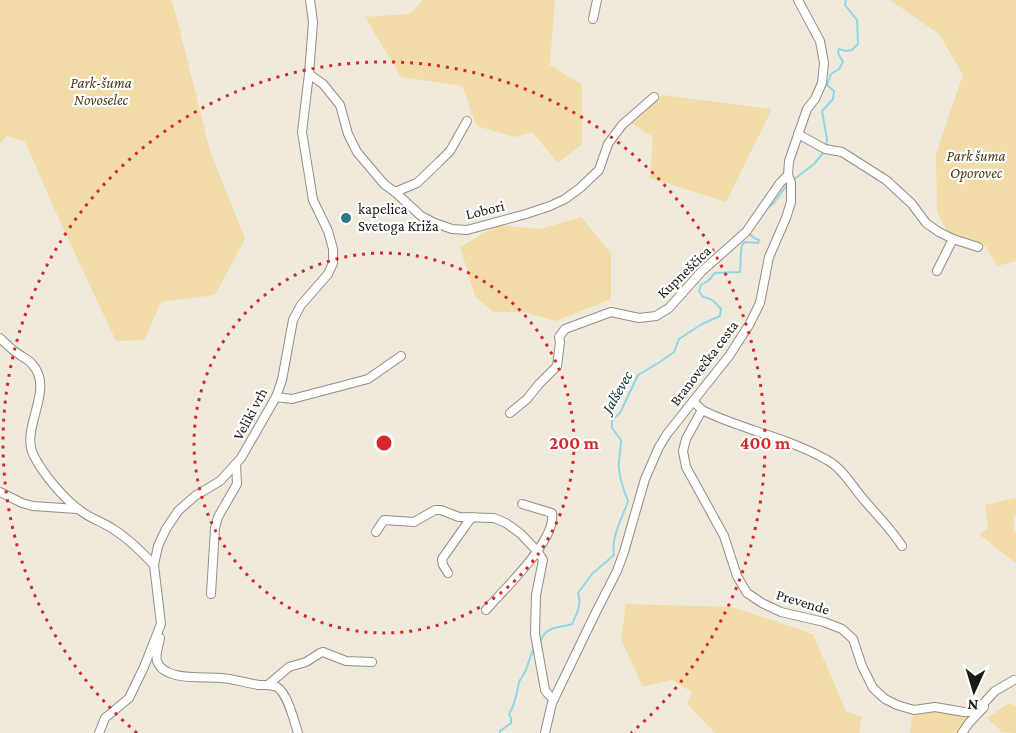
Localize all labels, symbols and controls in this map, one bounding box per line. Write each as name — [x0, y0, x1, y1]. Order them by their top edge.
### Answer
park label: Park-šuma Novoselec — [70, 75, 132, 108]
park label: Park šuma Oporovec — [947, 148, 1005, 182]
street label: Lobori — [464, 197, 506, 223]
place label: kapelica Svetoga Križa — [358, 201, 439, 235]
marker: kapelica Svetoga Križa — [339, 211, 353, 225]
street label: Kupneščica — [654, 243, 715, 302]
street label: Branovečka cesta — [667, 317, 741, 409]
water label: Jalševec — [597, 368, 637, 419]
street label: Veliki vrh — [230, 385, 270, 443]
centre of rings — [374, 433, 394, 453]
text: 200 m — [549, 433, 600, 453]
text: 400 m — [740, 433, 791, 453]
street label: Prevende — [774, 586, 832, 618]
north arrow — [944, 661, 1004, 721]
text: N — [967, 697, 979, 714]

